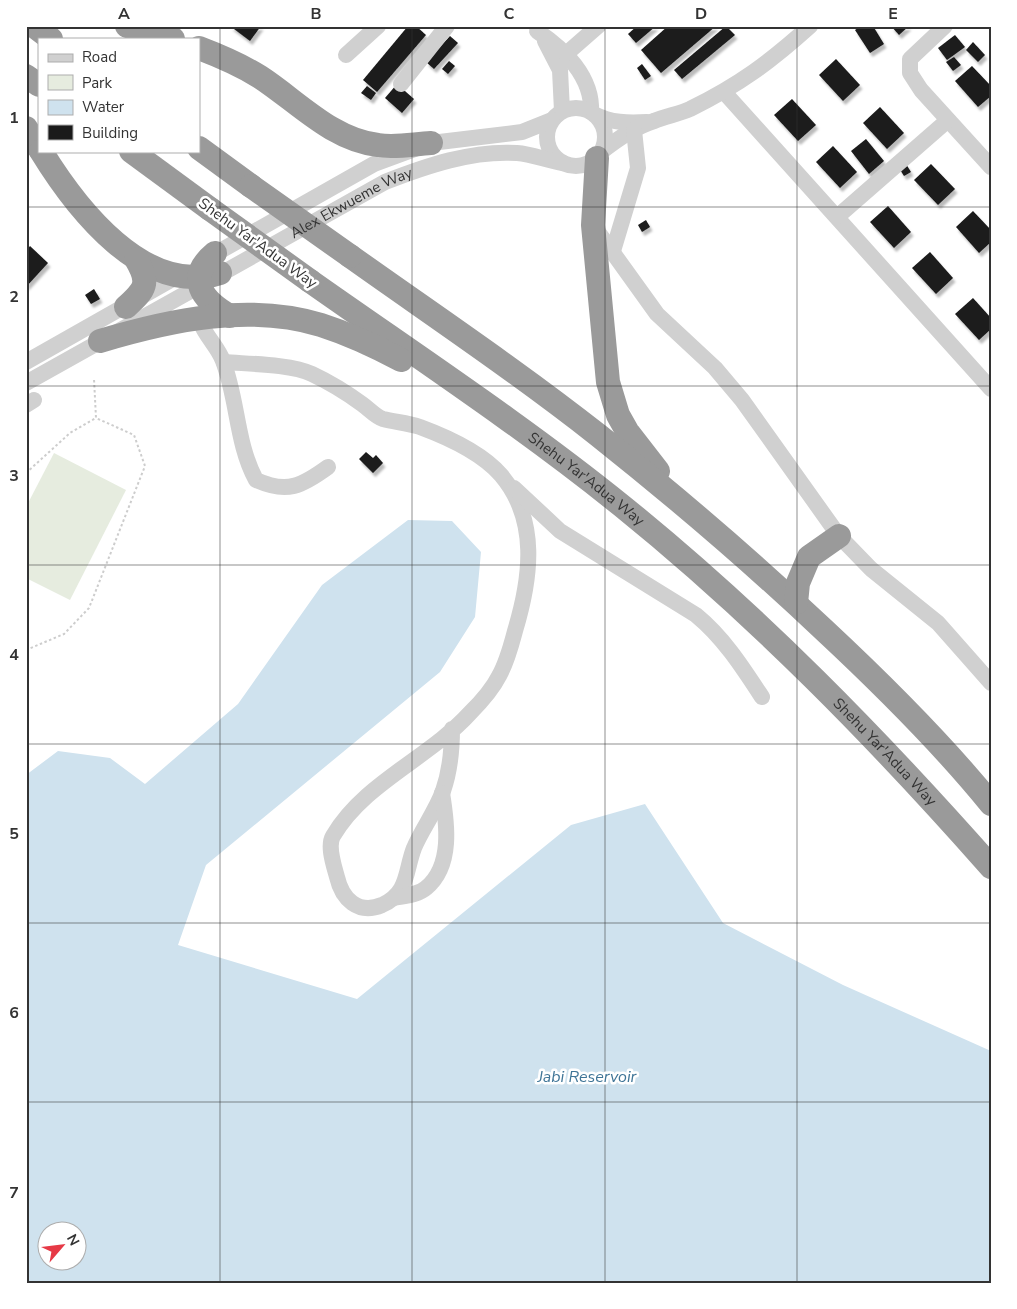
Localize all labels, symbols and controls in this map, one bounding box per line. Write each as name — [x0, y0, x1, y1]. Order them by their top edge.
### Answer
text: A — [118, 3, 130, 25]
text: B — [310, 3, 322, 25]
text: C — [504, 3, 515, 25]
text: D — [695, 3, 707, 25]
text: E — [888, 3, 898, 25]
legend — [38, 38, 200, 152]
text: Road — [82, 47, 117, 67]
text: Park — [82, 73, 112, 93]
text: Water — [82, 97, 125, 117]
text: 1 — [9, 107, 19, 129]
text: Building — [82, 123, 138, 143]
street label: Alex Ekwueme Way — [286, 163, 415, 243]
street label: Shehu Yar'Adua Way — [195, 193, 322, 293]
text: 2 — [9, 286, 19, 308]
street label: Shehu Yar'Adua Way — [524, 428, 649, 531]
text: 3 — [9, 465, 19, 487]
text: 4 — [9, 644, 19, 666]
street label: Shehu Yar'Adua Way — [829, 693, 941, 810]
text: 5 — [9, 823, 19, 845]
text: 6 — [9, 1002, 19, 1024]
water label: Jabi Reservoir — [537, 1066, 638, 1088]
text: 7 — [9, 1182, 19, 1204]
north arrow — [38, 1222, 88, 1272]
text: N — [62, 1231, 84, 1249]

